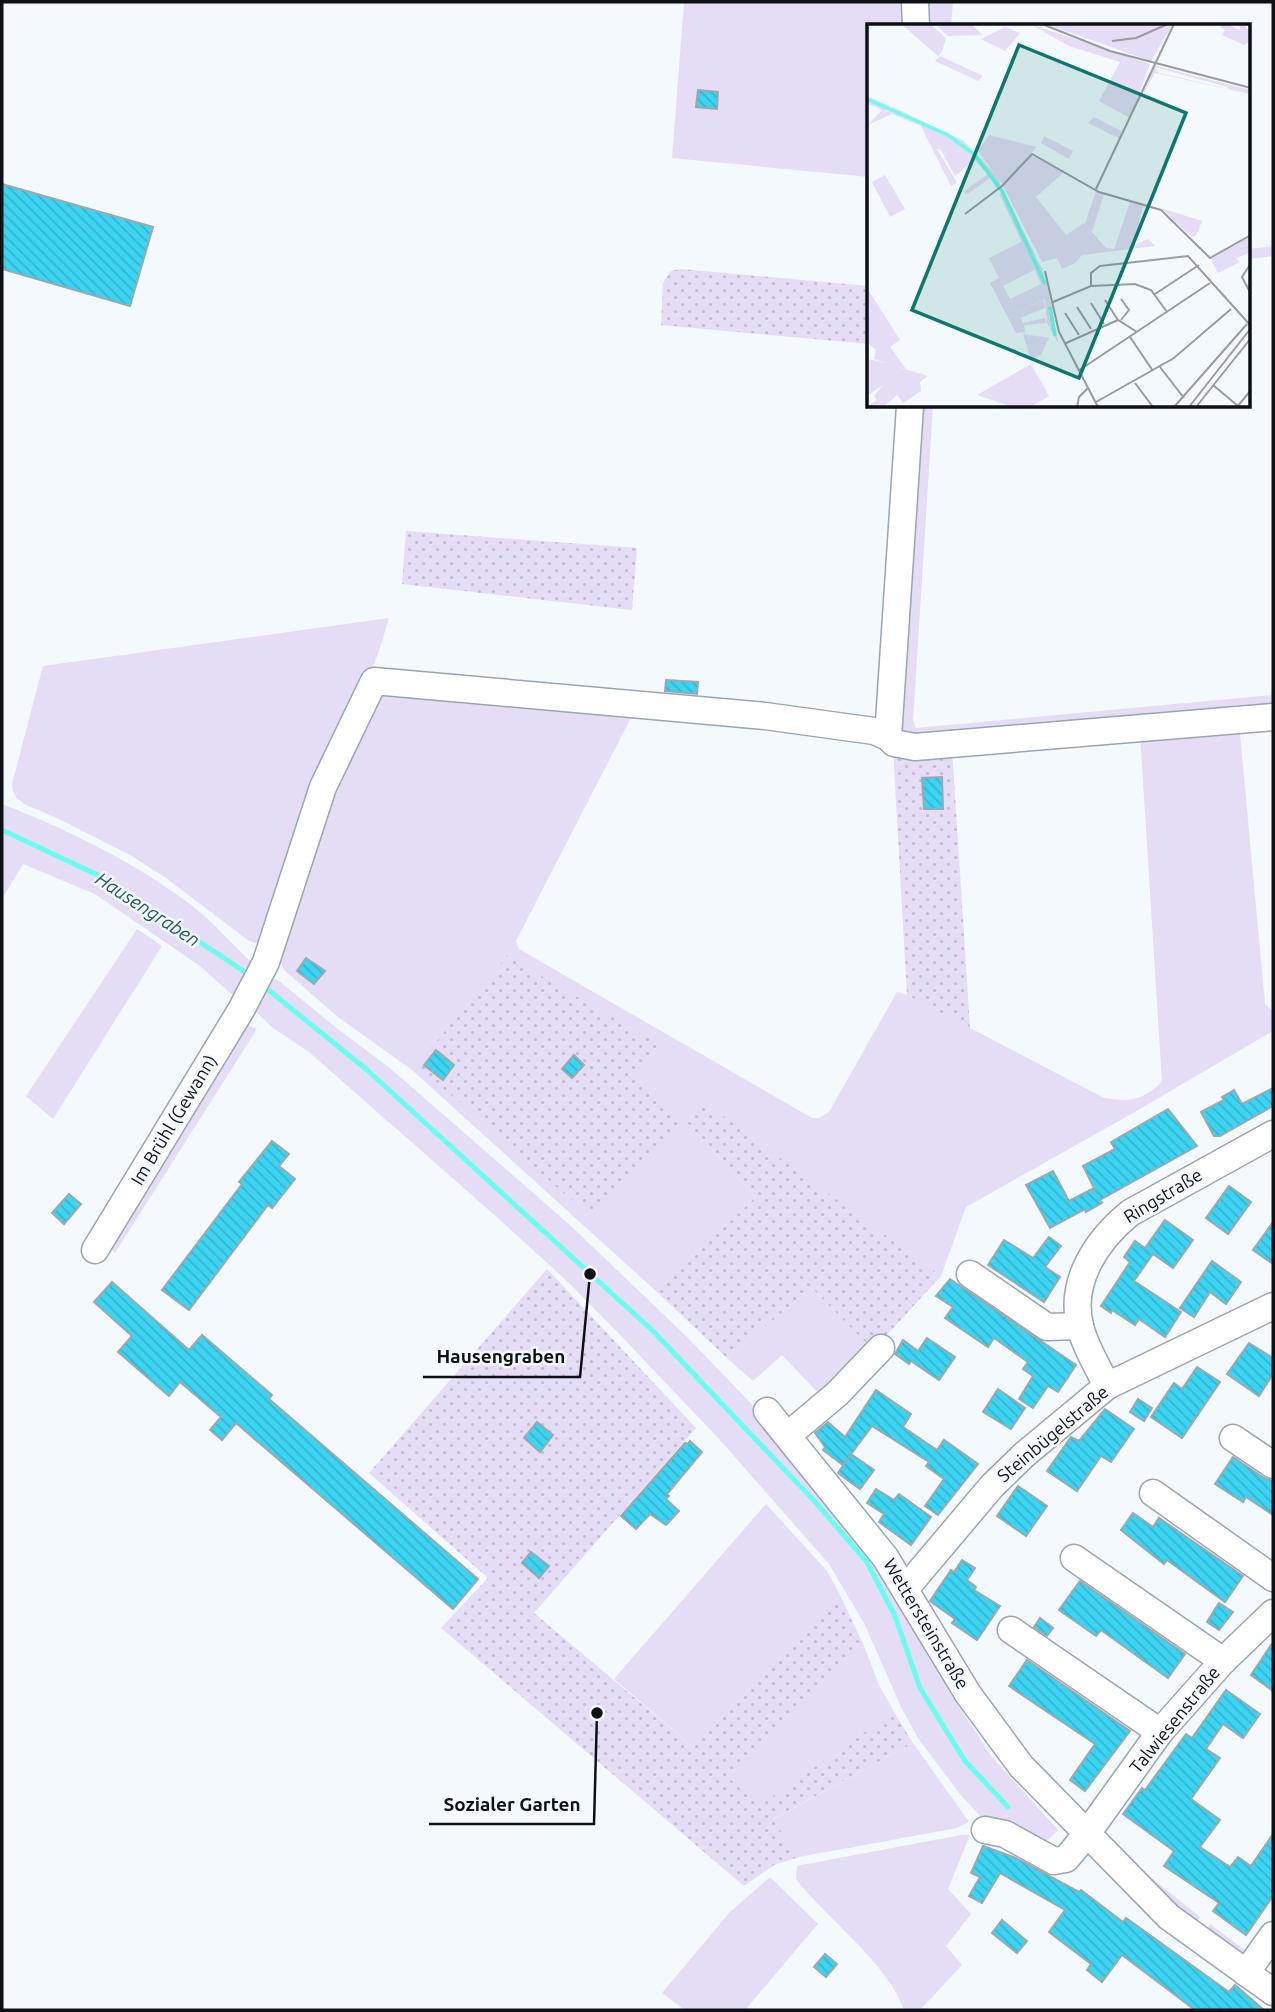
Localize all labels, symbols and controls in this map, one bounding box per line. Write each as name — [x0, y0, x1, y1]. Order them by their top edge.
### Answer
inset map — [867, 24, 1250, 408]
water label: Hausengraben — [92, 867, 204, 951]
street label: Im Brühl (Gewann) — [126, 1051, 221, 1189]
street label: Ringstraße — [1120, 1164, 1205, 1226]
callout: Hausengraben — [423, 1337, 580, 1377]
text: Hausengraben — [437, 1345, 565, 1367]
street label: Steinbügelstraße — [993, 1381, 1112, 1485]
street label: Wettersteinstraße — [880, 1555, 974, 1692]
street label: Talwiesenstraße — [1125, 1662, 1223, 1777]
callout: Sozialer Garten — [429, 1784, 594, 1824]
text: Sozialer Garten — [443, 1793, 581, 1815]

